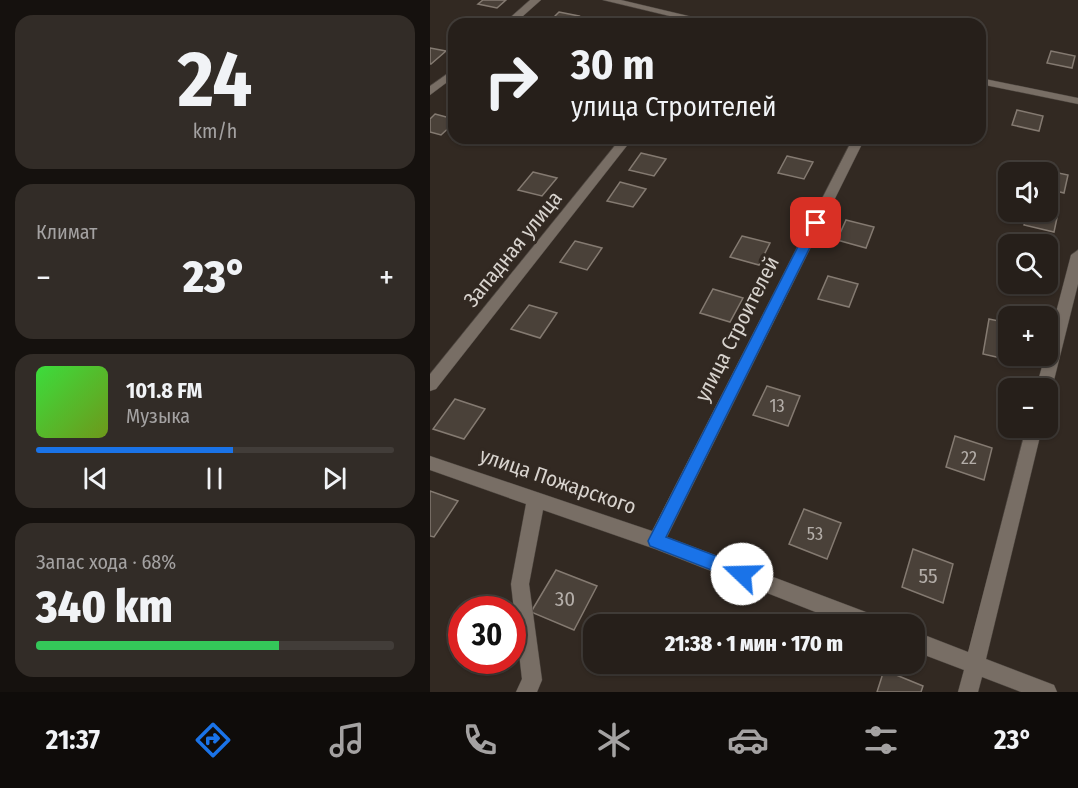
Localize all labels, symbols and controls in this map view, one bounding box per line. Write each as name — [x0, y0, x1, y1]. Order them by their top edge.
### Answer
text: 24 — [178, 33, 252, 127]
text: 30 m — [571, 40, 655, 90]
icon: right — [472, 42, 550, 120]
text: улица Строителей — [571, 91, 776, 123]
text: km/h — [193, 119, 237, 143]
map controls — [998, 162, 1058, 438]
button: sound — [998, 162, 1058, 222]
street label: Западная улица — [458, 186, 568, 312]
pin — [790, 197, 841, 248]
icon: arrive — [799, 206, 832, 239]
text: Климат — [36, 220, 97, 244]
button: search — [998, 234, 1058, 294]
text: 23° — [183, 250, 247, 304]
street label: улица Строителей — [689, 252, 785, 406]
text: − — [36, 258, 51, 298]
text: + — [379, 258, 394, 298]
button: + — [998, 306, 1058, 366]
text: 101.8 FM — [126, 377, 202, 404]
button: − — [998, 378, 1058, 438]
house number: 13 — [769, 395, 785, 417]
text: Музыка — [126, 404, 190, 428]
street label: улица Пожарского — [476, 442, 640, 520]
house number: 22 — [961, 447, 977, 469]
icon: previous — [79, 462, 112, 495]
icon: pause — [198, 462, 231, 495]
icon: next — [318, 462, 351, 495]
house number: 53 — [807, 523, 823, 545]
position arrow — [710, 542, 774, 606]
text: Запас хода · 68% — [36, 550, 176, 574]
house number: 55 — [918, 563, 938, 589]
text: 340 km — [36, 580, 173, 634]
house number: 30 — [555, 586, 575, 612]
speed limit sign: 30 — [448, 596, 526, 674]
text: 21:38 · 1 мин · 170 m — [665, 630, 843, 657]
icon: directions — [192, 719, 234, 761]
icon: music — [326, 719, 368, 761]
icon: phone — [459, 719, 501, 761]
icon: climate — [593, 719, 635, 761]
icon: car — [727, 719, 769, 761]
icon: filters — [860, 719, 902, 761]
text: 21:37 — [46, 724, 100, 756]
text: 23° — [994, 724, 1032, 756]

